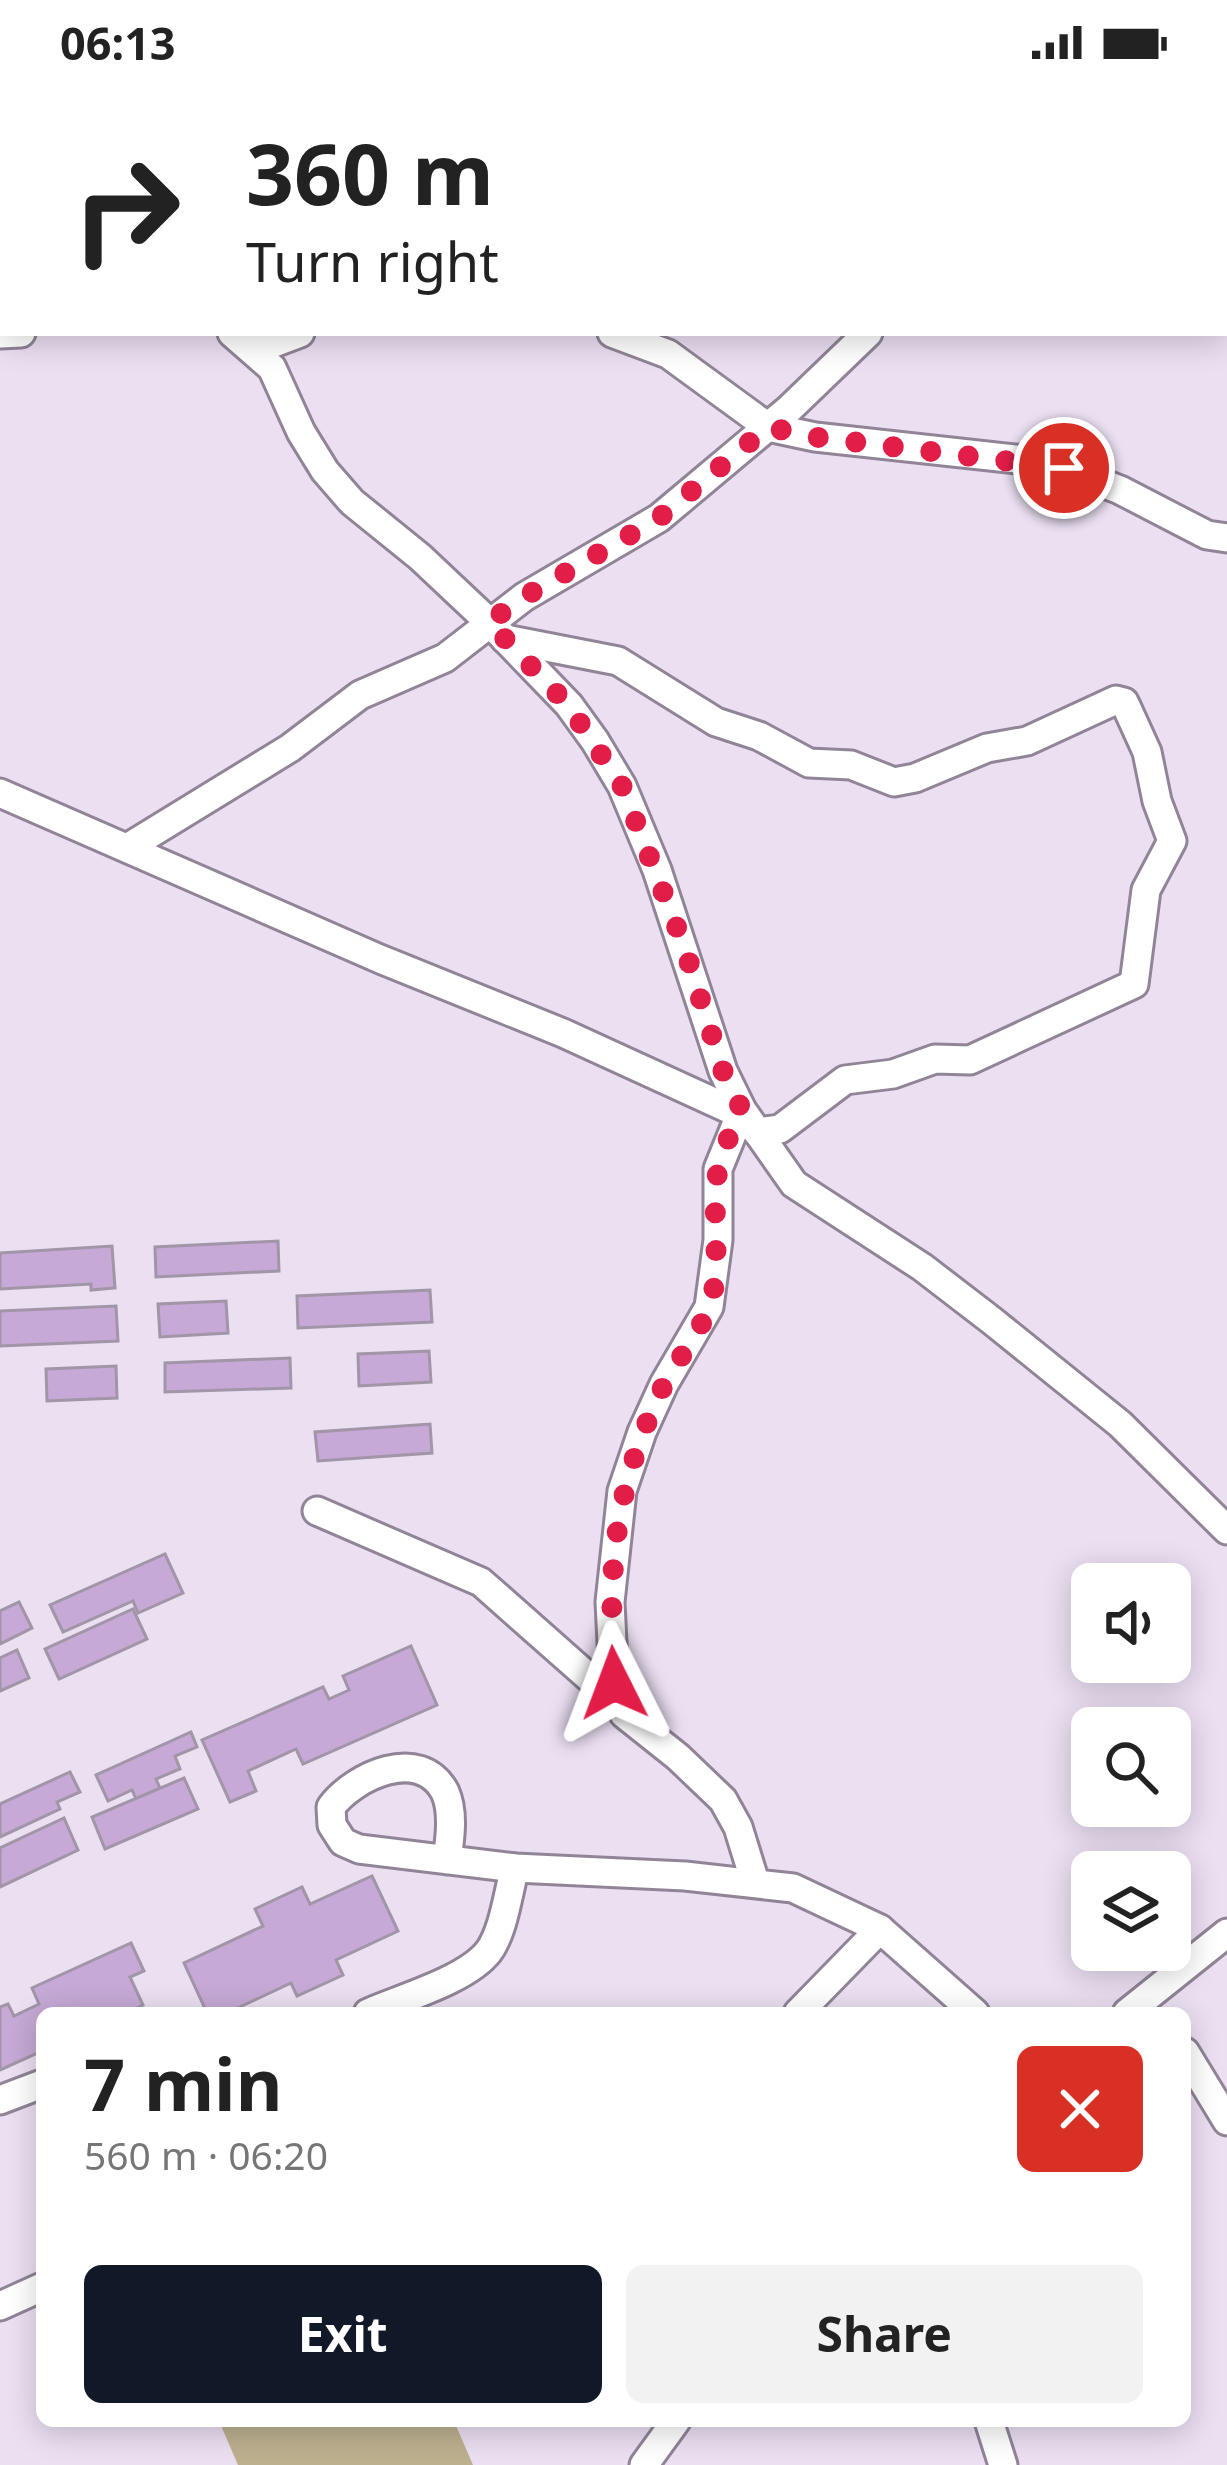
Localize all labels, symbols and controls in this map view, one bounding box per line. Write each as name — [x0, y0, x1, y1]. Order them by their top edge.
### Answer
text: 06:13 — [60, 12, 176, 73]
text: 360 m — [246, 115, 494, 230]
icon: right — [48, 132, 204, 288]
text: Turn right — [246, 224, 499, 298]
pin — [1013, 417, 1115, 519]
icon: arrive — [1031, 435, 1097, 501]
map controls — [1071, 1563, 1191, 1971]
button: sound — [1071, 1563, 1191, 1683]
position arrow — [551, 1620, 677, 1746]
button: search — [1071, 1707, 1191, 1827]
button: layers — [1071, 1851, 1191, 1971]
text: 7 min — [84, 2034, 282, 2132]
button: close — [1017, 2046, 1143, 2172]
text: 560 m · 06:20 — [84, 2128, 328, 2181]
button: Exit — [84, 2265, 602, 2403]
button: Share — [626, 2265, 1143, 2403]

